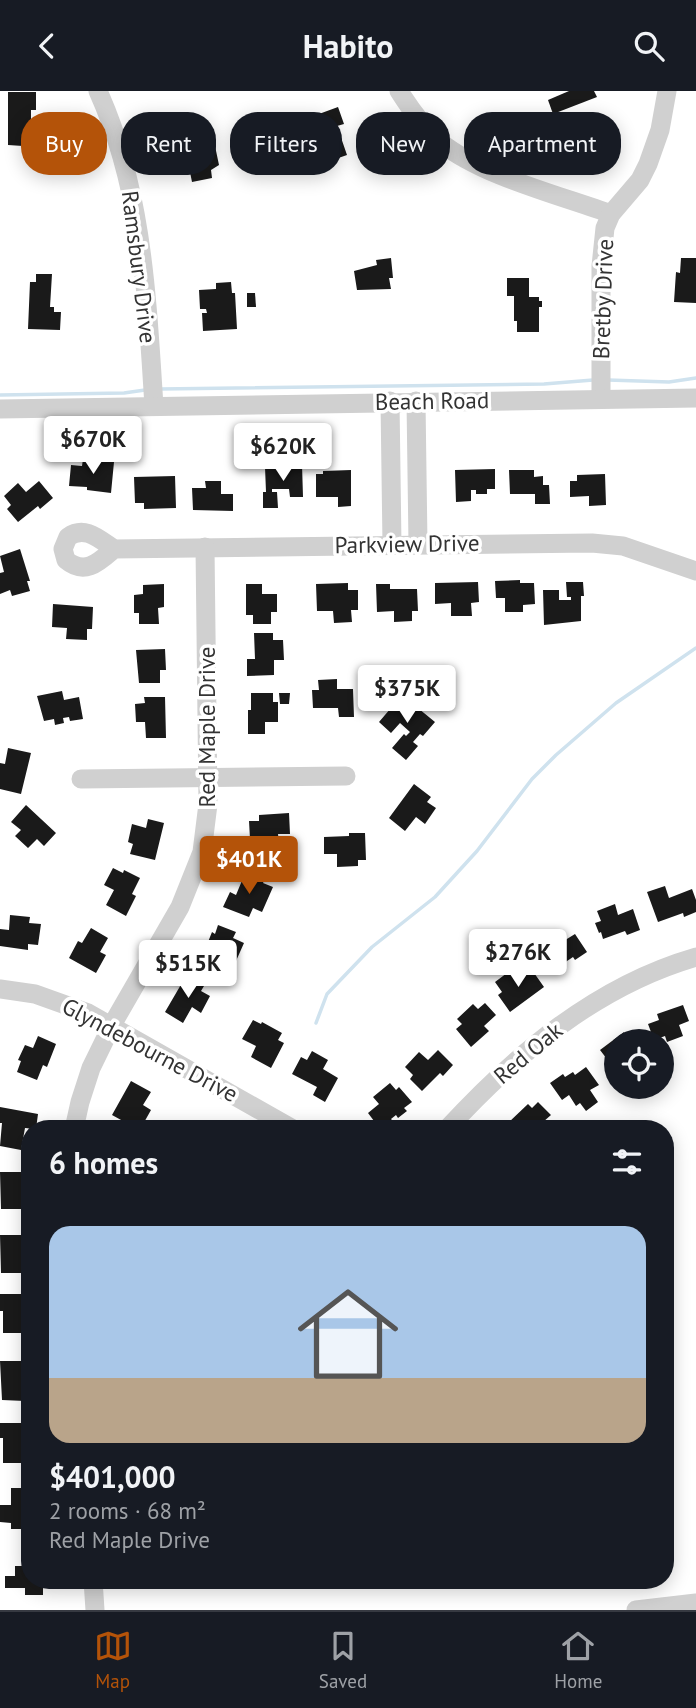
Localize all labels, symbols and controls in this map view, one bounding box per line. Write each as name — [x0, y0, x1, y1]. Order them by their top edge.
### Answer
text: Habito — [303, 25, 393, 67]
icon: back — [28, 27, 66, 65]
icon: search — [630, 27, 668, 65]
chip: Buy — [21, 112, 107, 175]
chip: Rent — [121, 112, 216, 175]
chip: Filters — [230, 112, 342, 175]
chip: New — [356, 112, 450, 175]
chip: Apartment — [464, 112, 621, 175]
street label: Ramsbury Drive — [116, 189, 163, 345]
street label: Bretby Drive — [586, 238, 619, 360]
street label: Beach Road — [375, 385, 489, 416]
pin: $670K — [44, 417, 142, 476]
pin: $620K — [234, 423, 332, 483]
text: $670K — [60, 424, 126, 453]
text: $620K — [250, 431, 316, 460]
street label: Parkview Drive — [334, 528, 480, 559]
street label: Red Maple Drive — [192, 647, 221, 807]
pin: $375K — [358, 665, 456, 725]
text: $375K — [374, 673, 440, 702]
pin: $401K — [200, 837, 298, 896]
text: $401K — [216, 844, 282, 873]
pin: $276K — [469, 929, 567, 989]
text: $276K — [485, 937, 551, 966]
pin: $515K — [139, 941, 237, 1000]
text: $515K — [155, 948, 221, 977]
street label: Glyndebourne Drive — [57, 991, 243, 1108]
street label: Red Oak — [487, 1015, 568, 1090]
map controls — [604, 1029, 674, 1099]
button: locate — [604, 1029, 674, 1099]
text: 6 homes — [49, 1143, 158, 1182]
icon: filters — [608, 1143, 646, 1181]
icon: home — [285, 1271, 411, 1397]
text: $401,000 — [49, 1457, 176, 1496]
text: 2 rooms · 68 m² — [49, 1496, 206, 1525]
text: Red Maple Drive — [49, 1525, 210, 1554]
tab: Map — [94, 1627, 132, 1693]
tab: Saved — [319, 1627, 367, 1693]
tab: Home — [554, 1627, 602, 1693]

